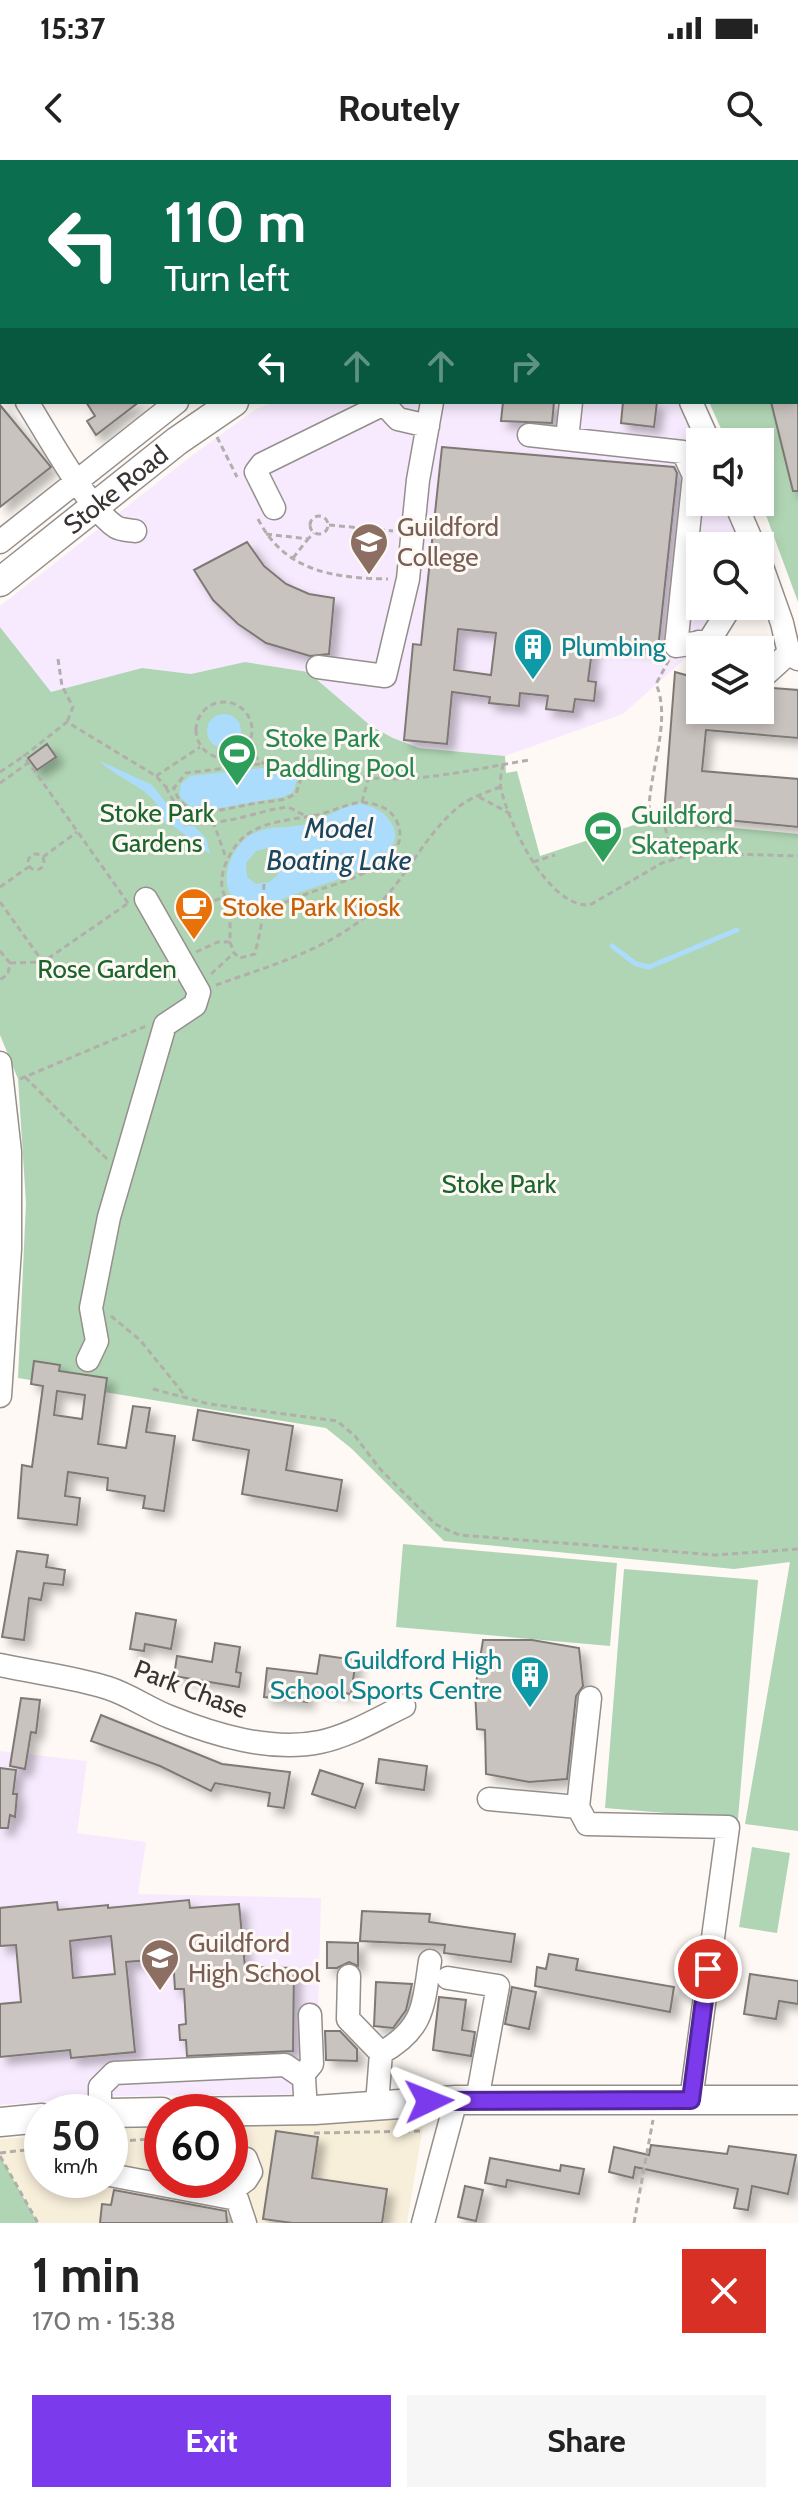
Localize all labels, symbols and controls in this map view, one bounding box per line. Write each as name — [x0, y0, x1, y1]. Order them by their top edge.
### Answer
text: 15:37 — [40, 10, 105, 47]
icon: back — [32, 86, 76, 130]
text: Routely — [338, 86, 460, 130]
icon: search — [722, 86, 766, 130]
text: 110 m — [164, 188, 306, 256]
icon: left — [32, 192, 136, 296]
text: Turn left — [164, 256, 289, 300]
icon: left — [251, 344, 295, 388]
icon: ahead — [335, 344, 379, 388]
icon: ahead — [419, 344, 463, 388]
icon: right — [503, 344, 547, 388]
map controls — [686, 428, 774, 724]
button: sound — [686, 428, 774, 516]
street label: Stoke Road — [57, 438, 174, 541]
place label: Guildford College — [397, 511, 499, 573]
school or university icon: Guildford College — [348, 521, 390, 576]
button: search — [686, 532, 774, 620]
building icon: Plumbing — [512, 626, 554, 681]
place label: Plumbing — [561, 631, 667, 663]
button: layers — [686, 636, 774, 724]
place label: Stoke Park Paddling Pool — [265, 722, 415, 784]
sports icon: Stoke Park Paddling Pool — [216, 732, 258, 787]
park label: Stoke Park Gardens — [100, 797, 215, 859]
place label: Guildford Skatepark — [631, 799, 739, 861]
sports icon: Guildford Skatepark — [582, 809, 624, 864]
water label: Model Boating Lake — [266, 811, 412, 877]
cafe icon: Stoke Park Kiosk — [173, 886, 215, 941]
place label: Stoke Park Kiosk — [222, 891, 401, 923]
park label: Rose Garden — [37, 953, 177, 985]
park label: Stoke Park — [442, 1168, 557, 1200]
place label: Guildford High School Sports Centre — [270, 1644, 502, 1706]
street label: Park Chase — [130, 1653, 252, 1725]
building icon: Guildford High School Sports Centre — [509, 1654, 551, 1709]
place label: Guildford High School — [188, 1927, 320, 1989]
pin — [674, 1935, 742, 2003]
school or university icon: Guildford High School — [139, 1937, 181, 1992]
icon: arrive — [686, 1947, 730, 1991]
position arrow — [387, 2059, 471, 2143]
speed limit sign: 60 — [144, 2094, 248, 2198]
text: 50 — [51, 2111, 101, 2160]
text: km/h — [54, 2154, 98, 2178]
text: 1 min — [32, 2246, 140, 2304]
button: close — [682, 2249, 766, 2333]
text: 170 m · 15:38 — [32, 2305, 176, 2337]
button: Exit — [32, 2395, 391, 2487]
button: Share — [407, 2395, 766, 2487]

